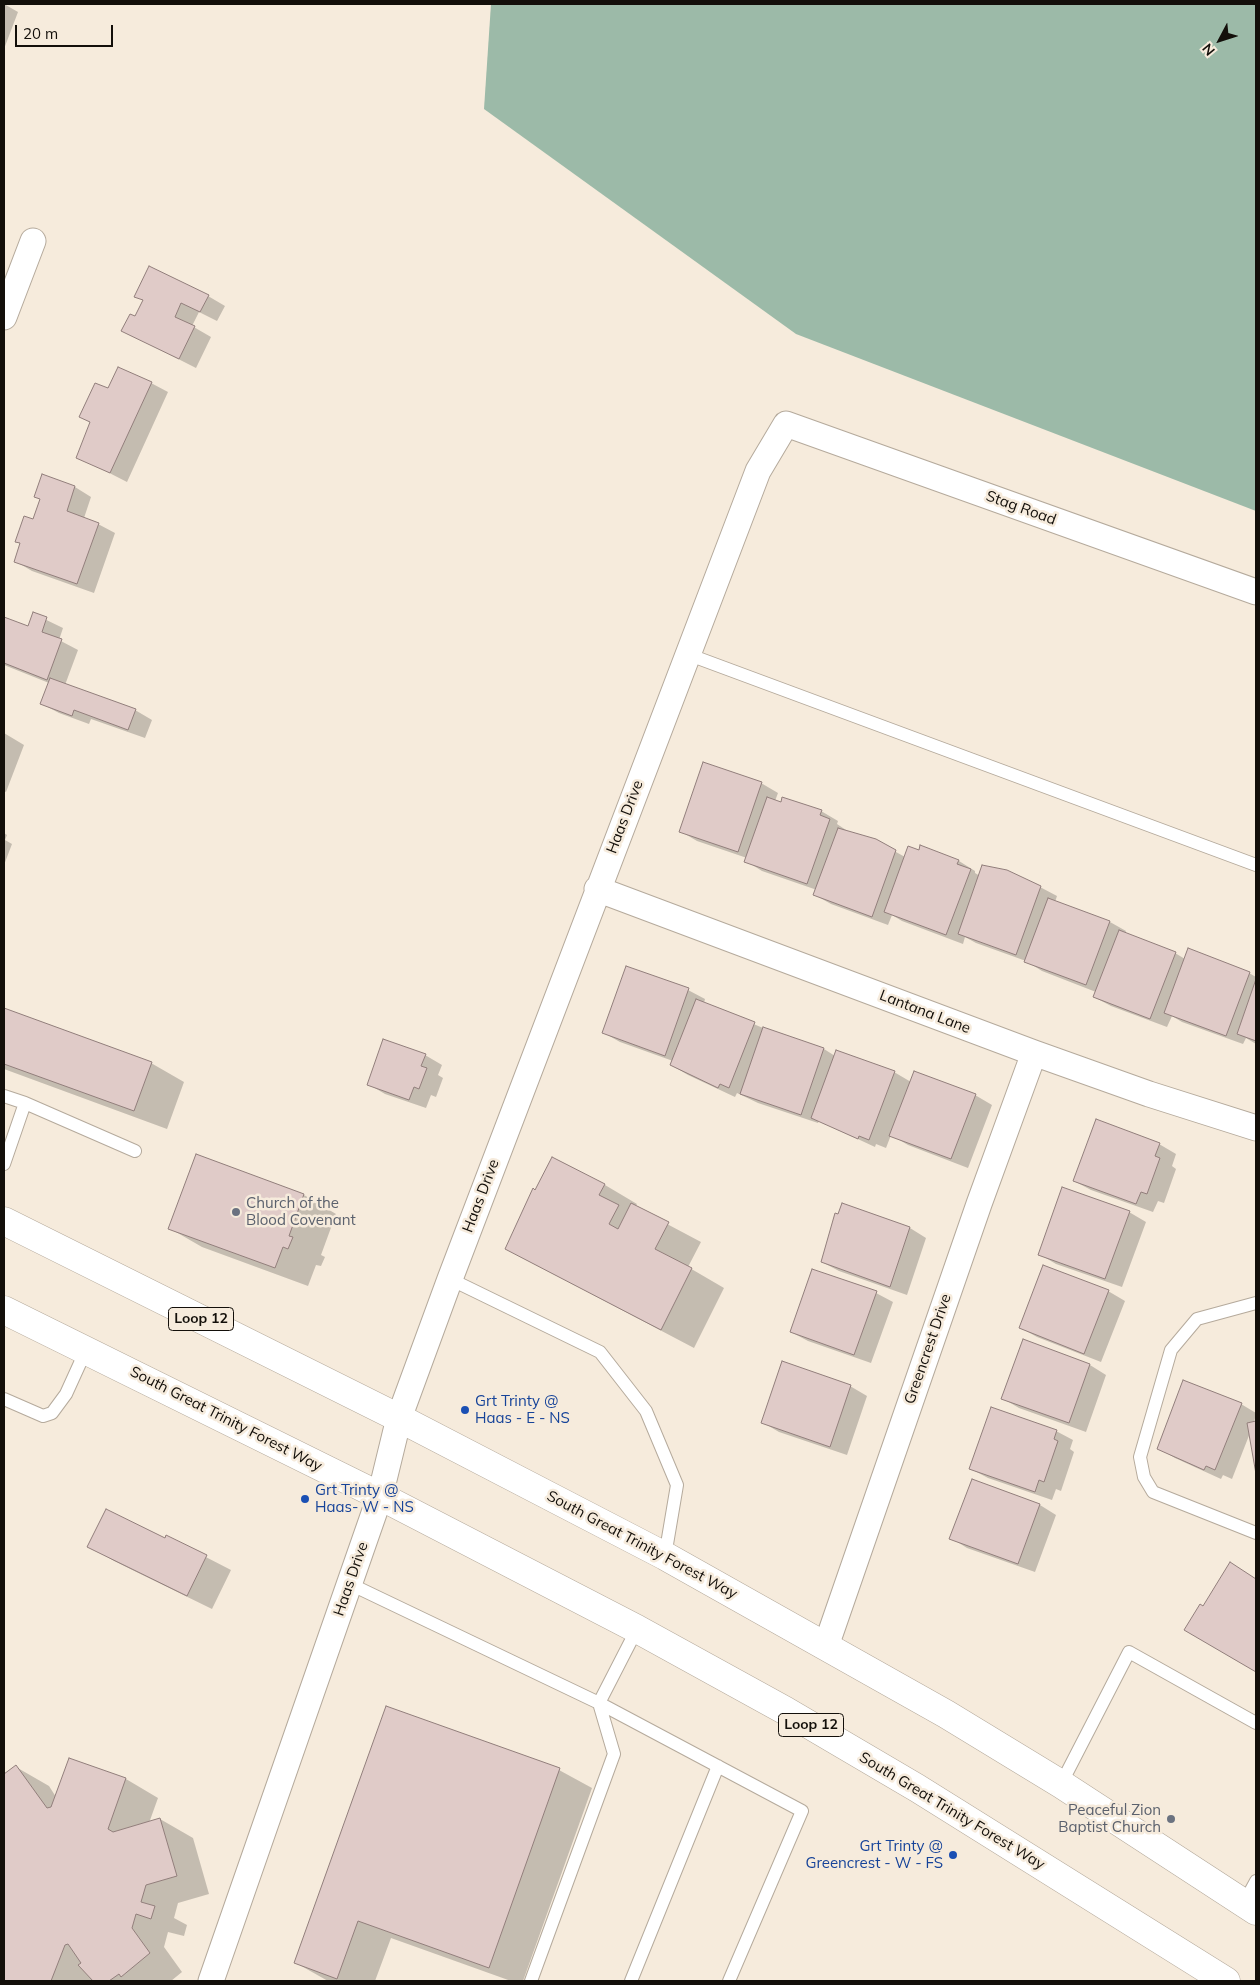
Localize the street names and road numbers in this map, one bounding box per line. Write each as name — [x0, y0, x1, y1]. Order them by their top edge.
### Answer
street label: Stag Road — [983, 487, 1059, 529]
street label: Haas Drive — [603, 778, 647, 856]
street label: Lantana Lane — [877, 986, 973, 1038]
street label: Haas Drive — [459, 1157, 503, 1235]
street label: Greencrest Drive — [901, 1292, 955, 1406]
road number: Loop 12 — [168, 1308, 234, 1330]
street label: South Great Trinity Forest Way — [127, 1363, 325, 1475]
street label: South Great Trinity Forest Way — [544, 1487, 740, 1603]
street label: Haas Drive — [330, 1540, 372, 1618]
road number: Loop 12 — [778, 1714, 844, 1736]
street label: South Great Trinity Forest Way — [856, 1748, 1048, 1874]

